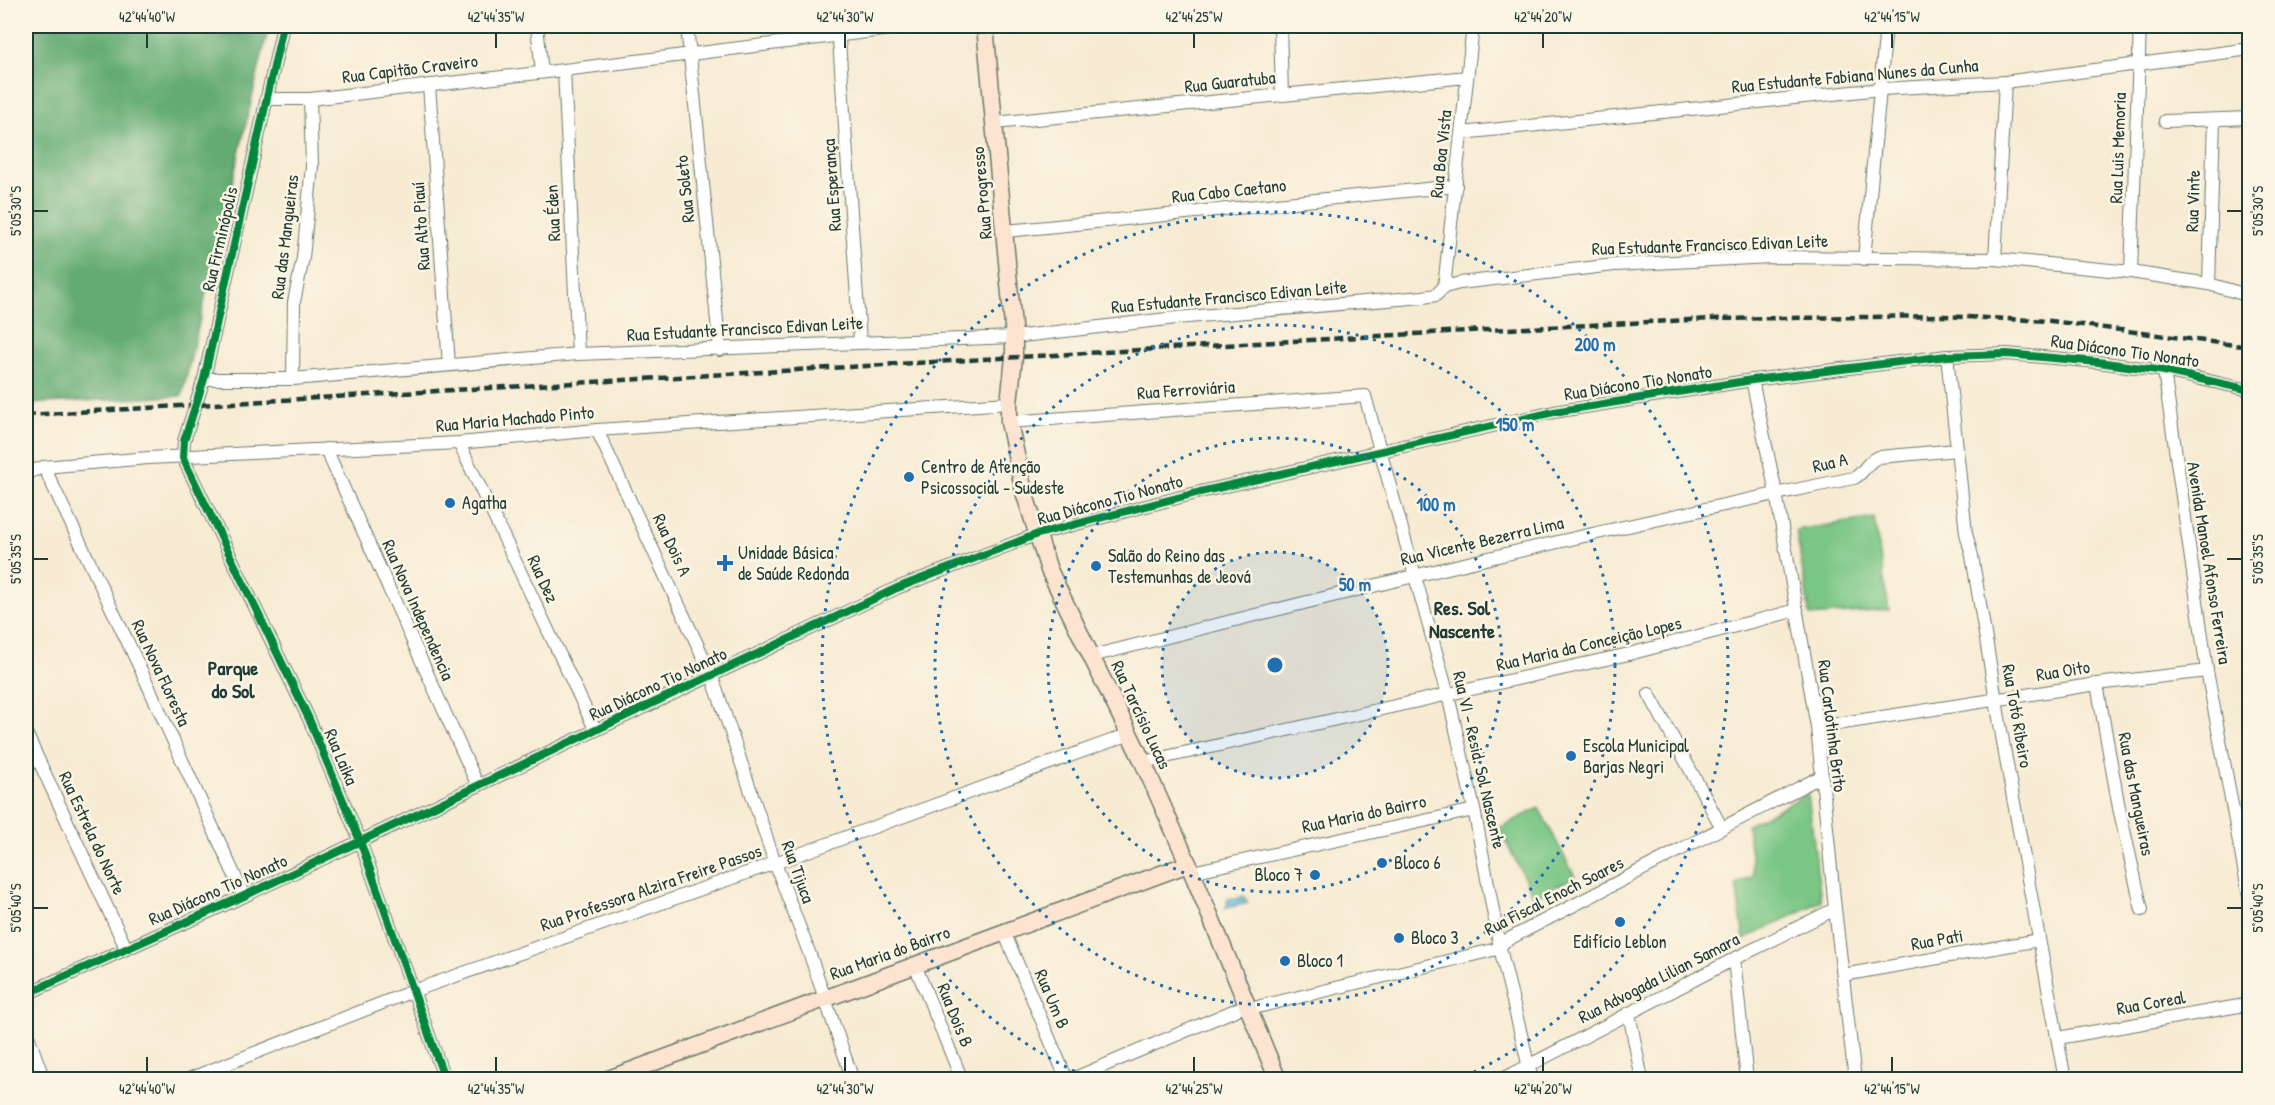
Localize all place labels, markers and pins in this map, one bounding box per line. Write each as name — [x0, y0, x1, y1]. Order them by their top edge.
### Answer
place label: Centro de Atenção Psicossocial - Sudeste — [921, 454, 1064, 500]
marker: Centro de Atenção Psicossocial - Sudeste — [902, 470, 916, 484]
place label: Agatha — [462, 490, 507, 515]
marker: Agatha — [443, 496, 457, 510]
place label: Unidade Básica de Saúde Redonda — [738, 540, 849, 586]
place label: Salão do Reino das Testemunhas de Jeová — [1108, 543, 1251, 589]
marker: Unidade Básica de Saúde Redonda — [716, 554, 734, 572]
marker: Salão do Reino das Testemunhas de Jeová — [1089, 559, 1103, 573]
centre of rings — [1265, 655, 1285, 675]
place label: Escola Municipal Barjas Negri — [1583, 733, 1689, 779]
marker: Escola Municipal Barjas Negri — [1564, 749, 1578, 763]
place label: Bloco 6 — [1394, 850, 1441, 875]
marker: Bloco 6 — [1375, 856, 1389, 870]
place label: Bloco 7 — [1255, 862, 1303, 887]
marker: Bloco 7 — [1308, 868, 1322, 882]
marker: Edifício Leblon — [1613, 915, 1627, 929]
place label: Bloco 3 — [1411, 925, 1459, 950]
place label: Edifício Leblon — [1573, 929, 1667, 954]
marker: Bloco 3 — [1392, 931, 1406, 945]
place label: Bloco 1 — [1297, 948, 1343, 973]
marker: Bloco 1 — [1278, 954, 1292, 968]

